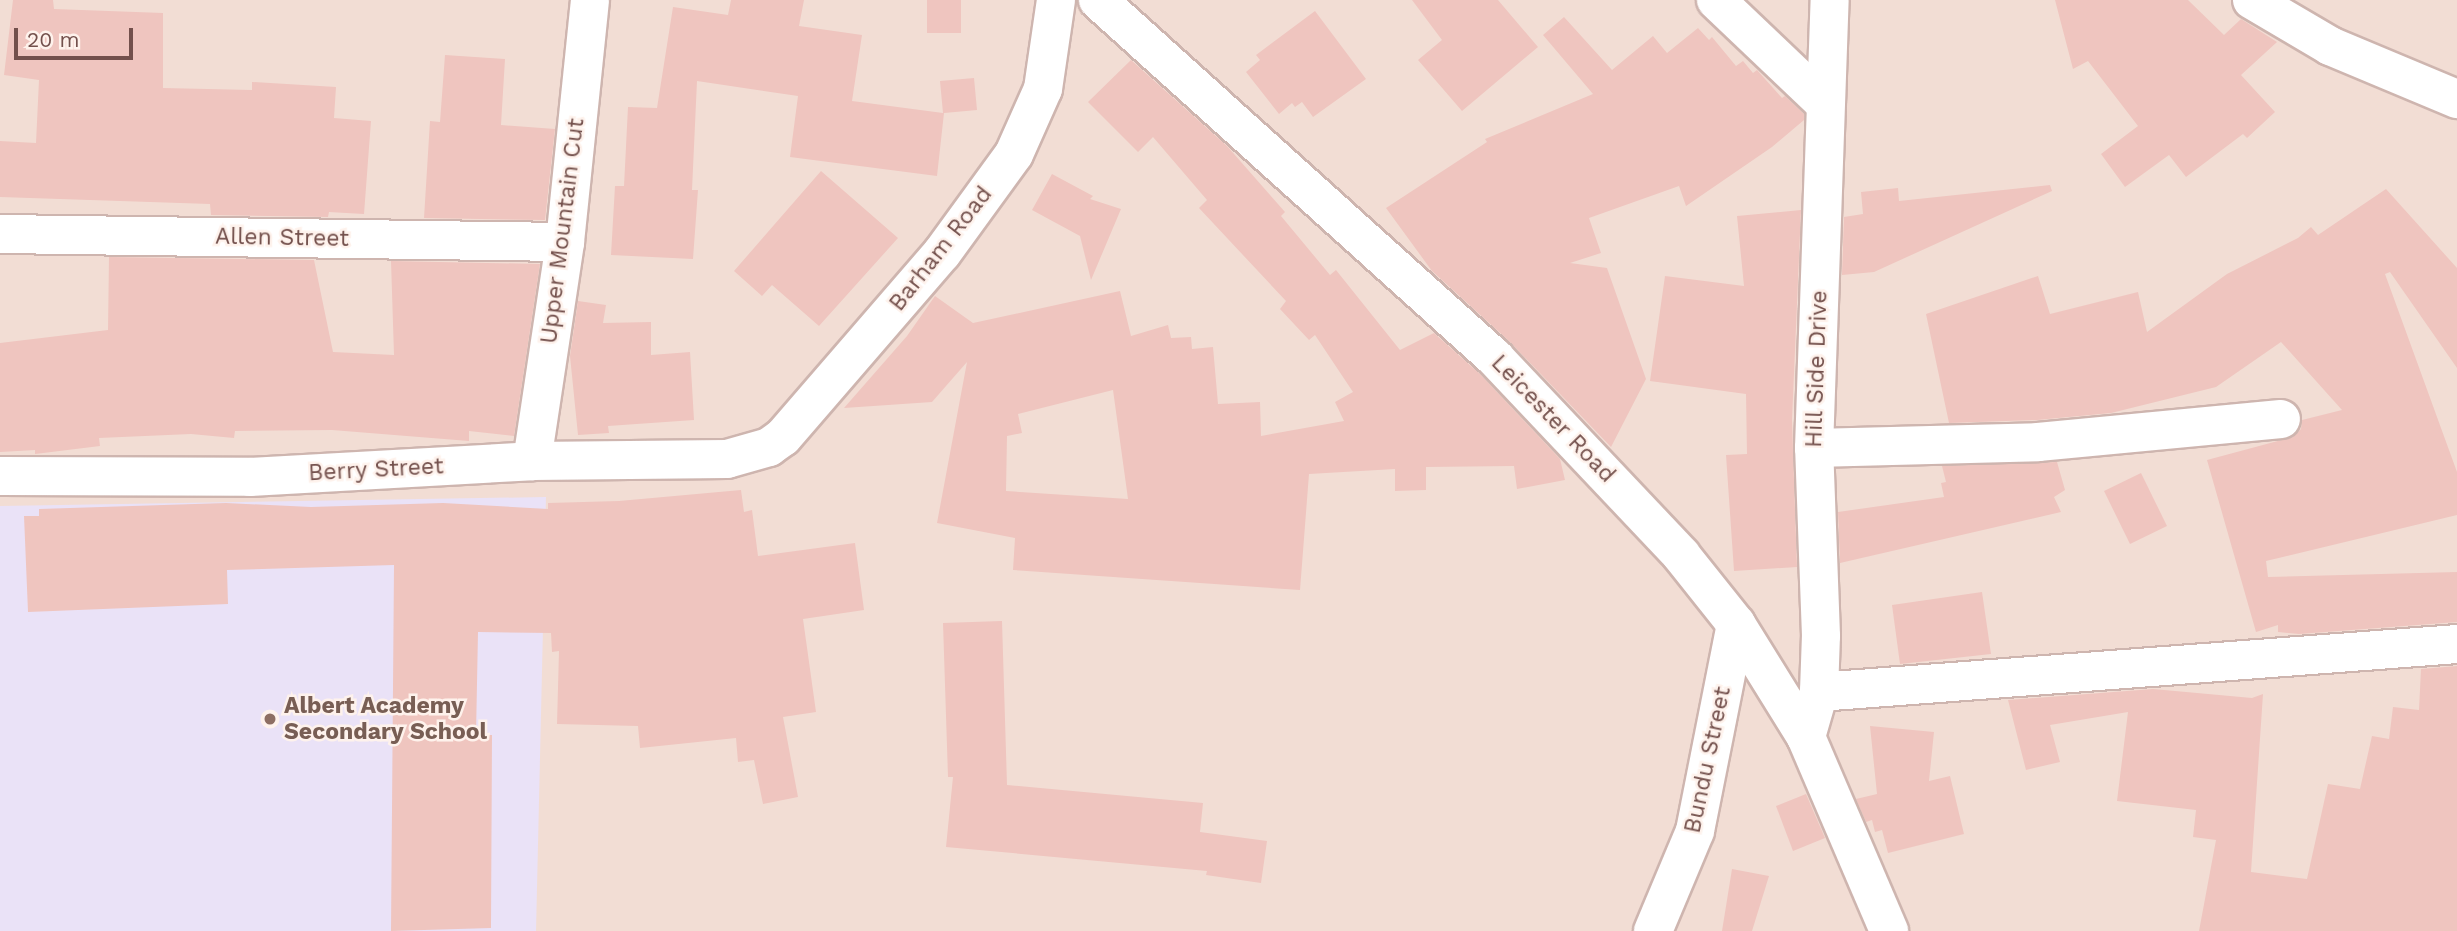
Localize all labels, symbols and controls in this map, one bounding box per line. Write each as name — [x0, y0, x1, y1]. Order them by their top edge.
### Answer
scale bar — [18, 14, 136, 58]
text: 20 m — [27, 27, 79, 52]
street label: Upper Mountain Cut — [535, 116, 591, 346]
street label: Barham Road — [884, 181, 998, 317]
street label: Allen Street — [215, 223, 349, 253]
street label: Hill Side Drive — [1800, 289, 1834, 449]
street label: Leicester Road — [1485, 349, 1621, 489]
street label: Berry Street — [307, 453, 445, 487]
street label: Bundu Street — [1679, 684, 1737, 836]
place label: Albert Academy Secondary School — [284, 692, 488, 746]
marker: Albert Academy Secondary School — [262, 711, 278, 727]

